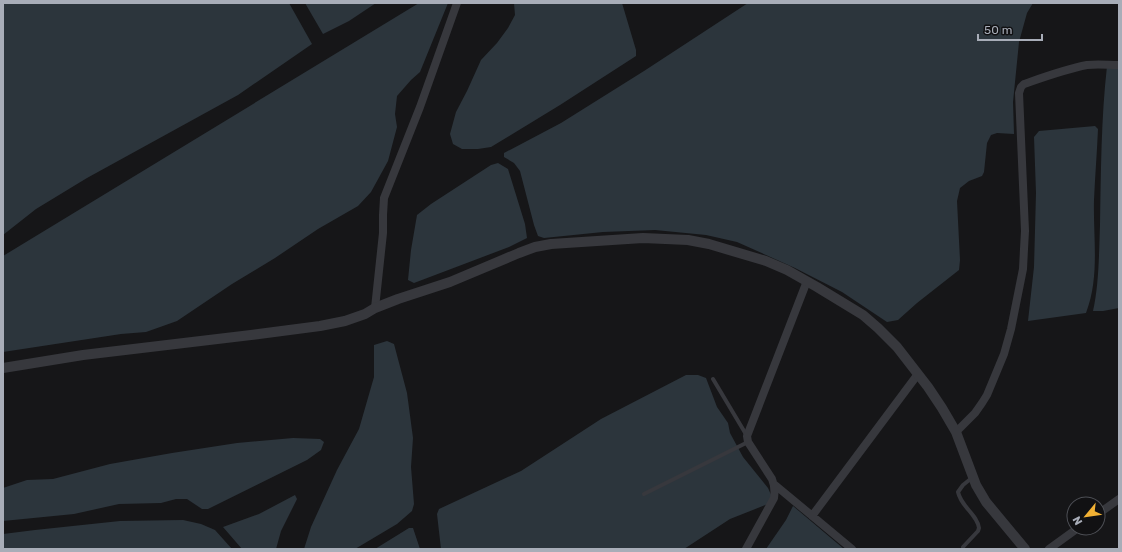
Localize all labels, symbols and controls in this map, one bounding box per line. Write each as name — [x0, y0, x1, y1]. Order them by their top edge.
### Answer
scale bar — [978, 16, 1042, 42]
text: 50 m — [984, 23, 1012, 37]
north arrow — [1066, 496, 1106, 536]
text: N — [1070, 514, 1085, 527]

